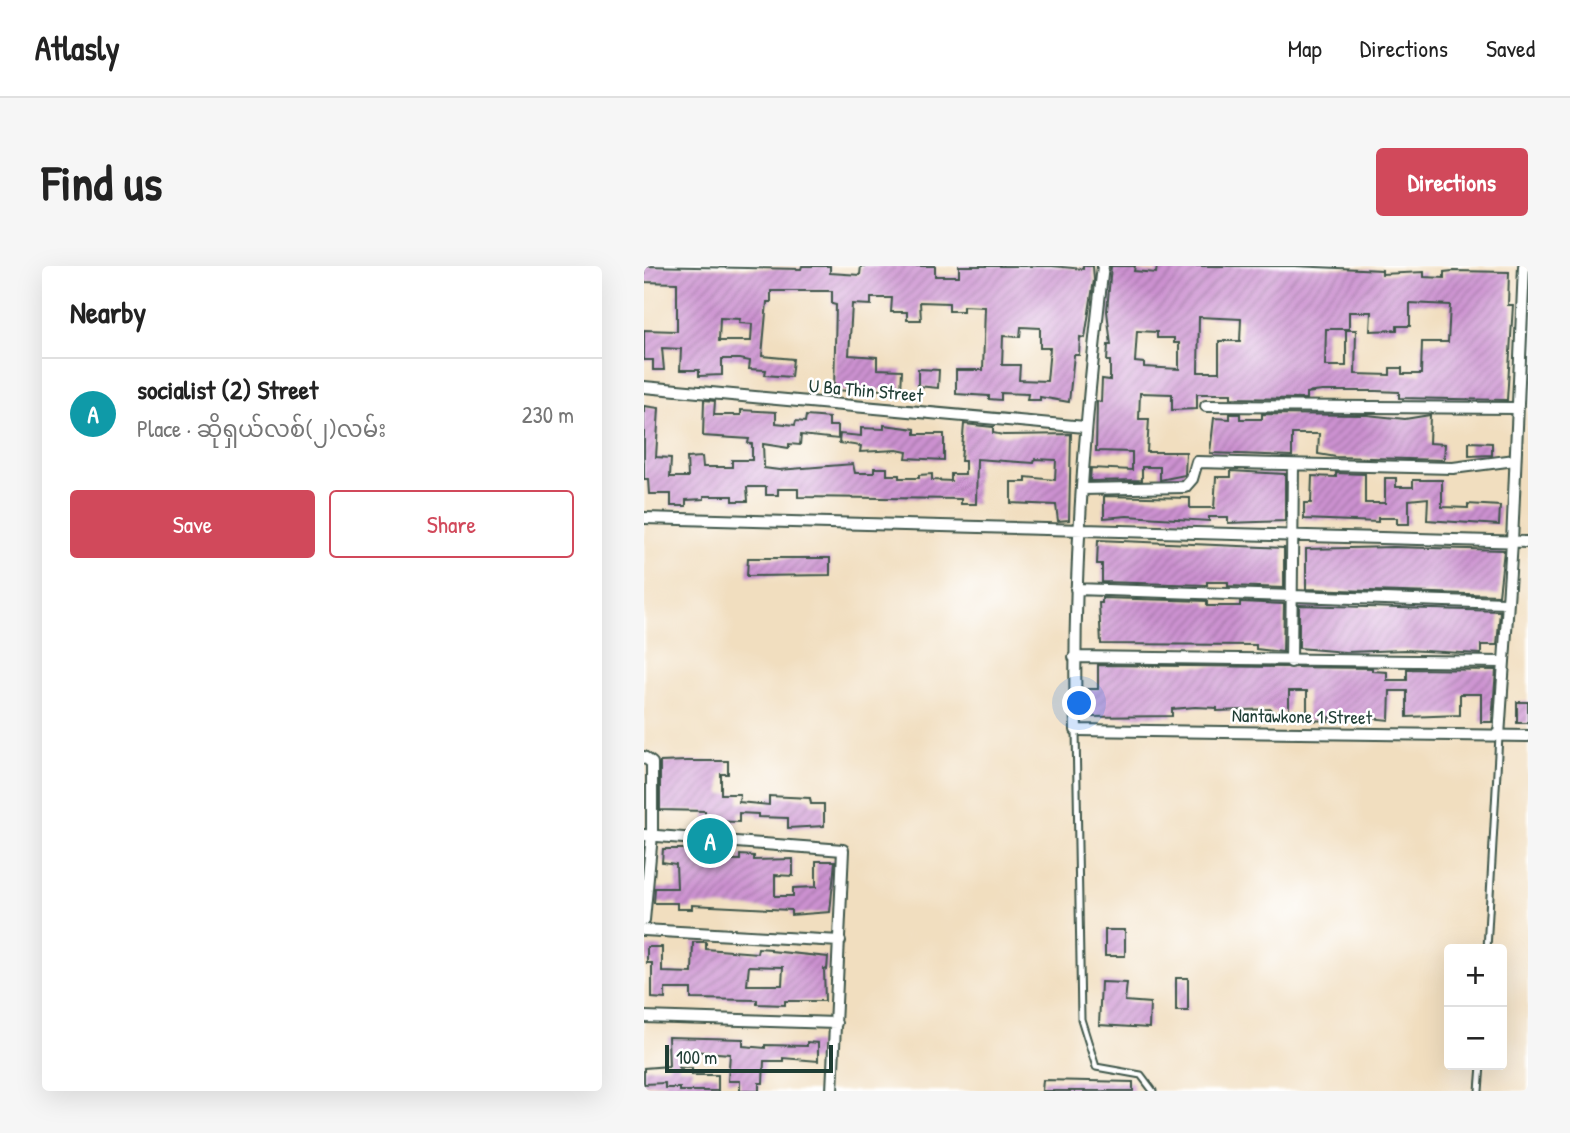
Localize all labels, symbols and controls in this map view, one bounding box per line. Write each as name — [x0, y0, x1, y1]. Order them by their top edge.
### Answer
text: Atlasly — [35, 26, 120, 70]
text: Map — [1288, 32, 1322, 64]
text: Directions — [1360, 32, 1448, 64]
text: Saved — [1486, 32, 1535, 64]
button: Directions — [1376, 148, 1528, 216]
text: Find us — [42, 149, 162, 215]
text: Nearby — [70, 292, 146, 332]
text: socialist (2) Street — [137, 372, 318, 407]
street label: U Ba Thin Street — [808, 372, 925, 408]
text: A — [87, 399, 99, 430]
text: 230 m — [522, 399, 574, 430]
text: Place · ဆိုရှယ်လစ်(၂)လမ်း — [137, 413, 386, 444]
button: Save — [70, 490, 315, 558]
button: Share — [329, 490, 574, 558]
your location — [1062, 686, 1096, 720]
street label: Nantawkone 1 Street — [1232, 702, 1373, 730]
pin: A — [687, 815, 733, 867]
map controls — [1444, 944, 1507, 1070]
button: + — [1444, 944, 1507, 1007]
button: − — [1444, 1007, 1507, 1070]
scale bar — [665, 1042, 833, 1074]
text: 100 m — [676, 1044, 717, 1070]

